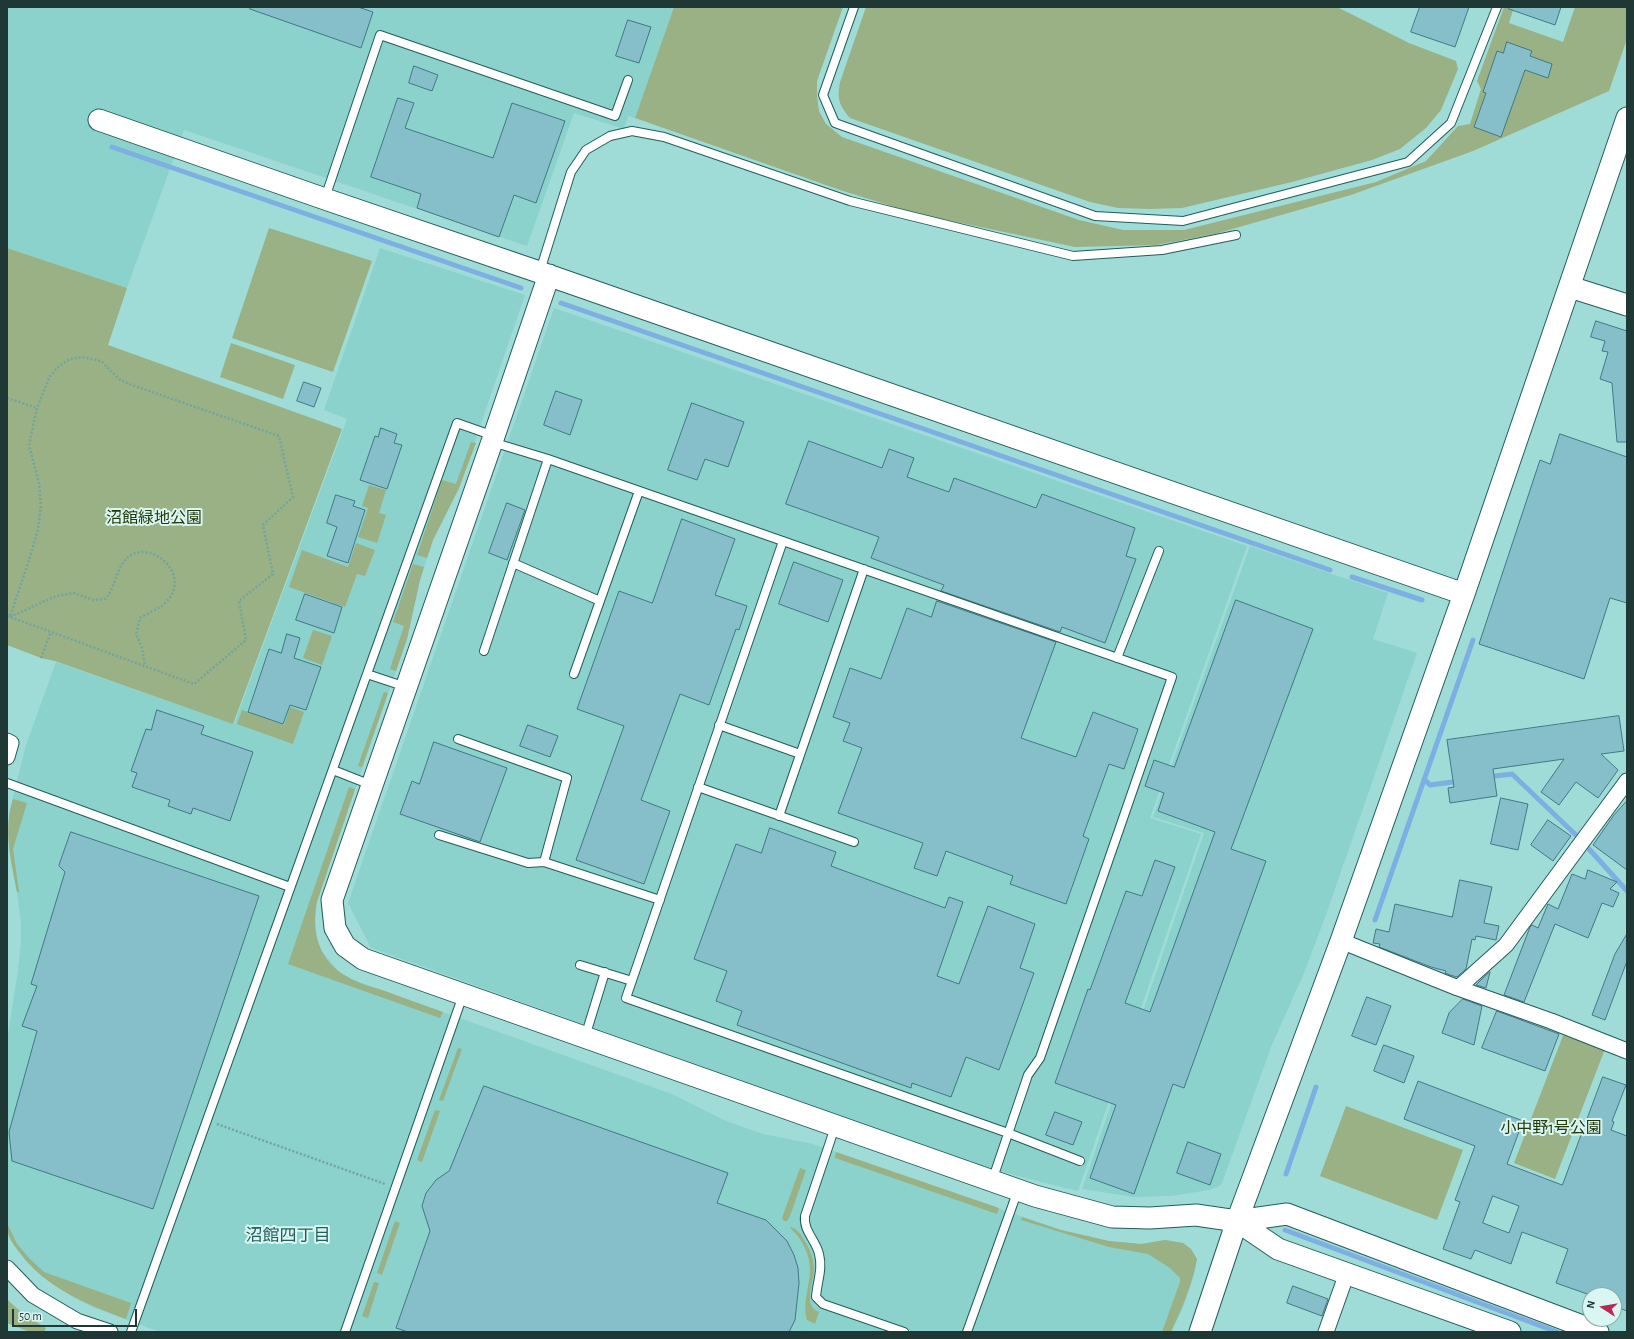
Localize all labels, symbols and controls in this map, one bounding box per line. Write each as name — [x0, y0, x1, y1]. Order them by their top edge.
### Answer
park label: 沼館緑地公園 — [106, 508, 202, 528]
park label: 小中野1号公園 — [1500, 1118, 1602, 1138]
district label: 沼館四丁目 — [246, 1226, 330, 1246]
north arrow — [1582, 1287, 1622, 1327]
text: N — [1585, 1300, 1597, 1309]
scale bar — [14, 1301, 139, 1327]
text: 50 m — [19, 1310, 42, 1322]

